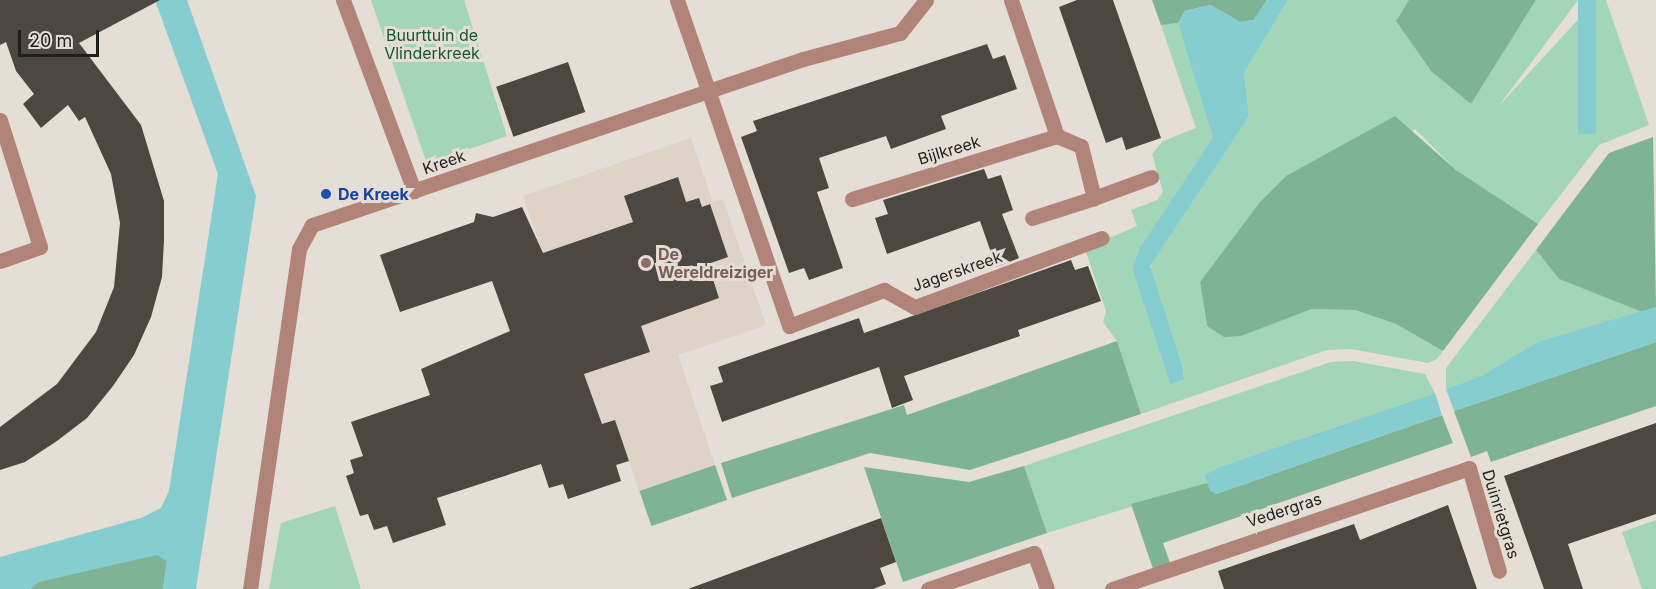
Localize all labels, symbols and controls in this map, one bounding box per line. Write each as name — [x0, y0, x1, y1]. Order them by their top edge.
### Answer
scale bar — [21, 18, 102, 56]
park label: Buurttuin de Vlinderkreek — [384, 25, 480, 63]
text: 20 m — [29, 30, 72, 51]
street label: Bijlkreek — [916, 131, 982, 169]
street label: Kreek — [420, 146, 468, 178]
place label: De Kreek — [338, 184, 409, 204]
marker: De Kreek — [319, 187, 333, 201]
place label: De Wereldreiziger — [658, 244, 773, 282]
street label: Jagerskreek — [910, 247, 1004, 295]
marker: De Wereldreiziger — [639, 256, 653, 270]
street label: Duinrietgras — [1478, 467, 1524, 561]
street label: Vedergras — [1244, 489, 1324, 531]

